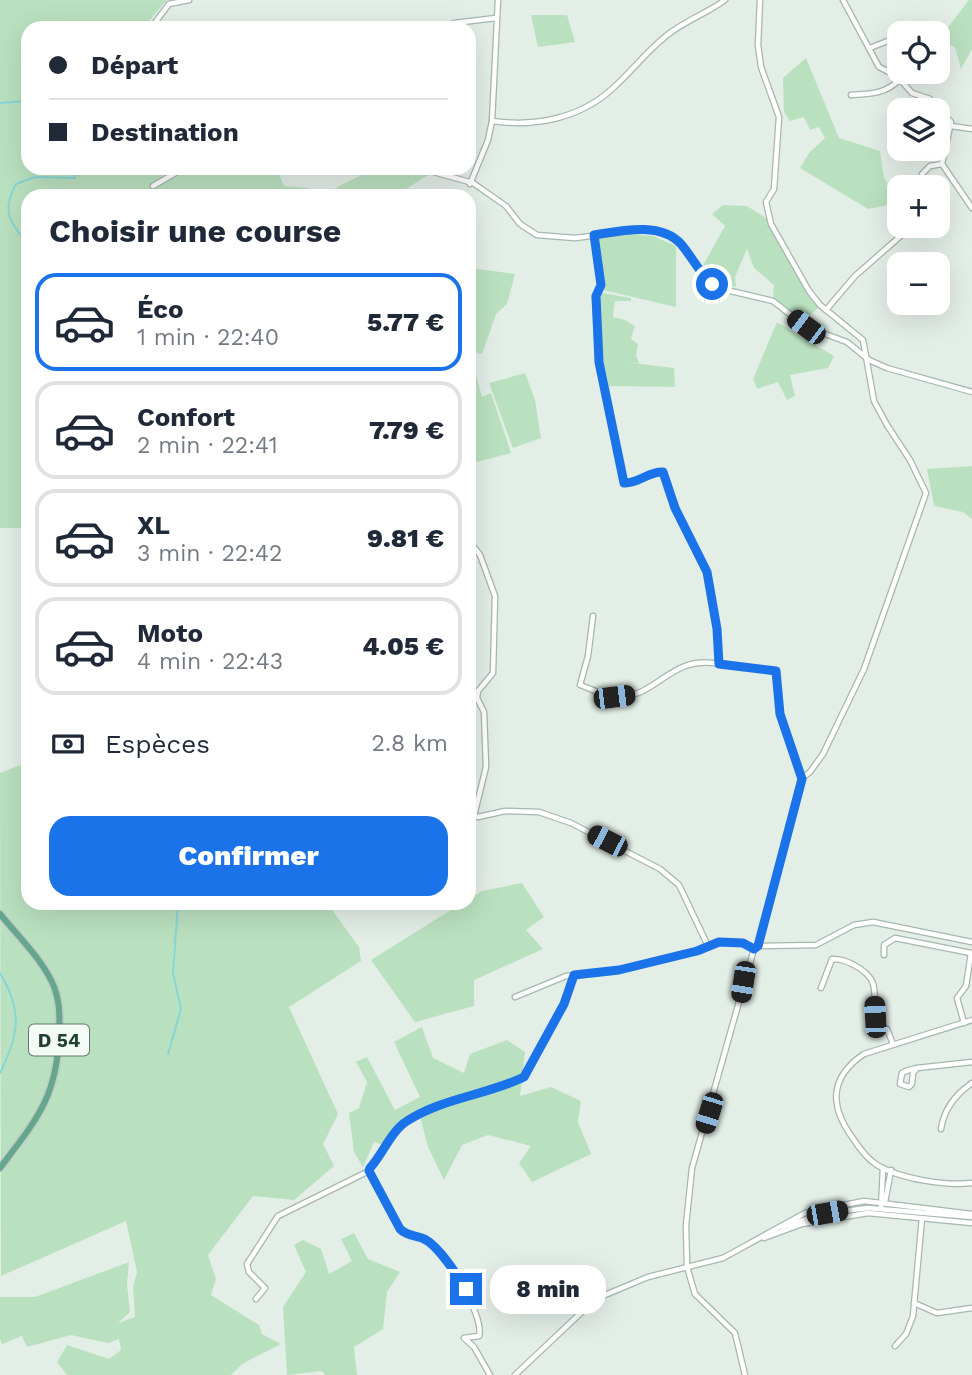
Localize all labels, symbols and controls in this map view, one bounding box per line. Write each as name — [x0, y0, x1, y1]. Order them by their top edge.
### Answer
map controls — [887, 21, 950, 315]
button: locate — [887, 21, 950, 84]
text: Départ — [91, 50, 178, 80]
button: layers — [887, 98, 950, 161]
text: Destination — [91, 117, 239, 147]
button: + — [887, 175, 950, 238]
text: Choisir une course — [49, 212, 341, 250]
button: − — [887, 252, 950, 315]
route start — [696, 268, 728, 300]
icon: car — [53, 291, 116, 354]
text: Éco — [137, 294, 184, 324]
car — [783, 306, 830, 348]
text: 5.77 € — [367, 307, 444, 337]
text: 1 min · 22:40 — [137, 324, 279, 351]
icon: car — [53, 399, 116, 462]
text: Confort — [137, 402, 235, 432]
text: 7.79 € — [369, 415, 444, 445]
text: 2 min · 22:41 — [137, 432, 278, 459]
icon: car — [53, 507, 116, 570]
text: XL — [137, 510, 170, 540]
text: 9.81 € — [367, 523, 444, 553]
text: 3 min · 22:42 — [137, 540, 283, 567]
icon: car — [53, 615, 116, 678]
text: Moto — [137, 618, 203, 648]
text: 4.05 € — [362, 631, 444, 661]
text: 4 min · 22:43 — [137, 648, 283, 675]
car — [592, 684, 637, 710]
icon: cash — [49, 725, 87, 763]
text: Espèces — [105, 729, 210, 759]
text: 2.8 km — [372, 730, 448, 757]
button: Confirmer — [49, 816, 448, 896]
car — [584, 822, 631, 860]
car — [730, 960, 757, 1004]
car — [864, 995, 887, 1039]
road number: D 54 — [29, 1024, 89, 1056]
car — [693, 1090, 726, 1136]
car — [805, 1199, 850, 1227]
callout: 8 min — [490, 1264, 606, 1314]
route end — [450, 1273, 482, 1305]
text: 8 min — [516, 1276, 580, 1303]

